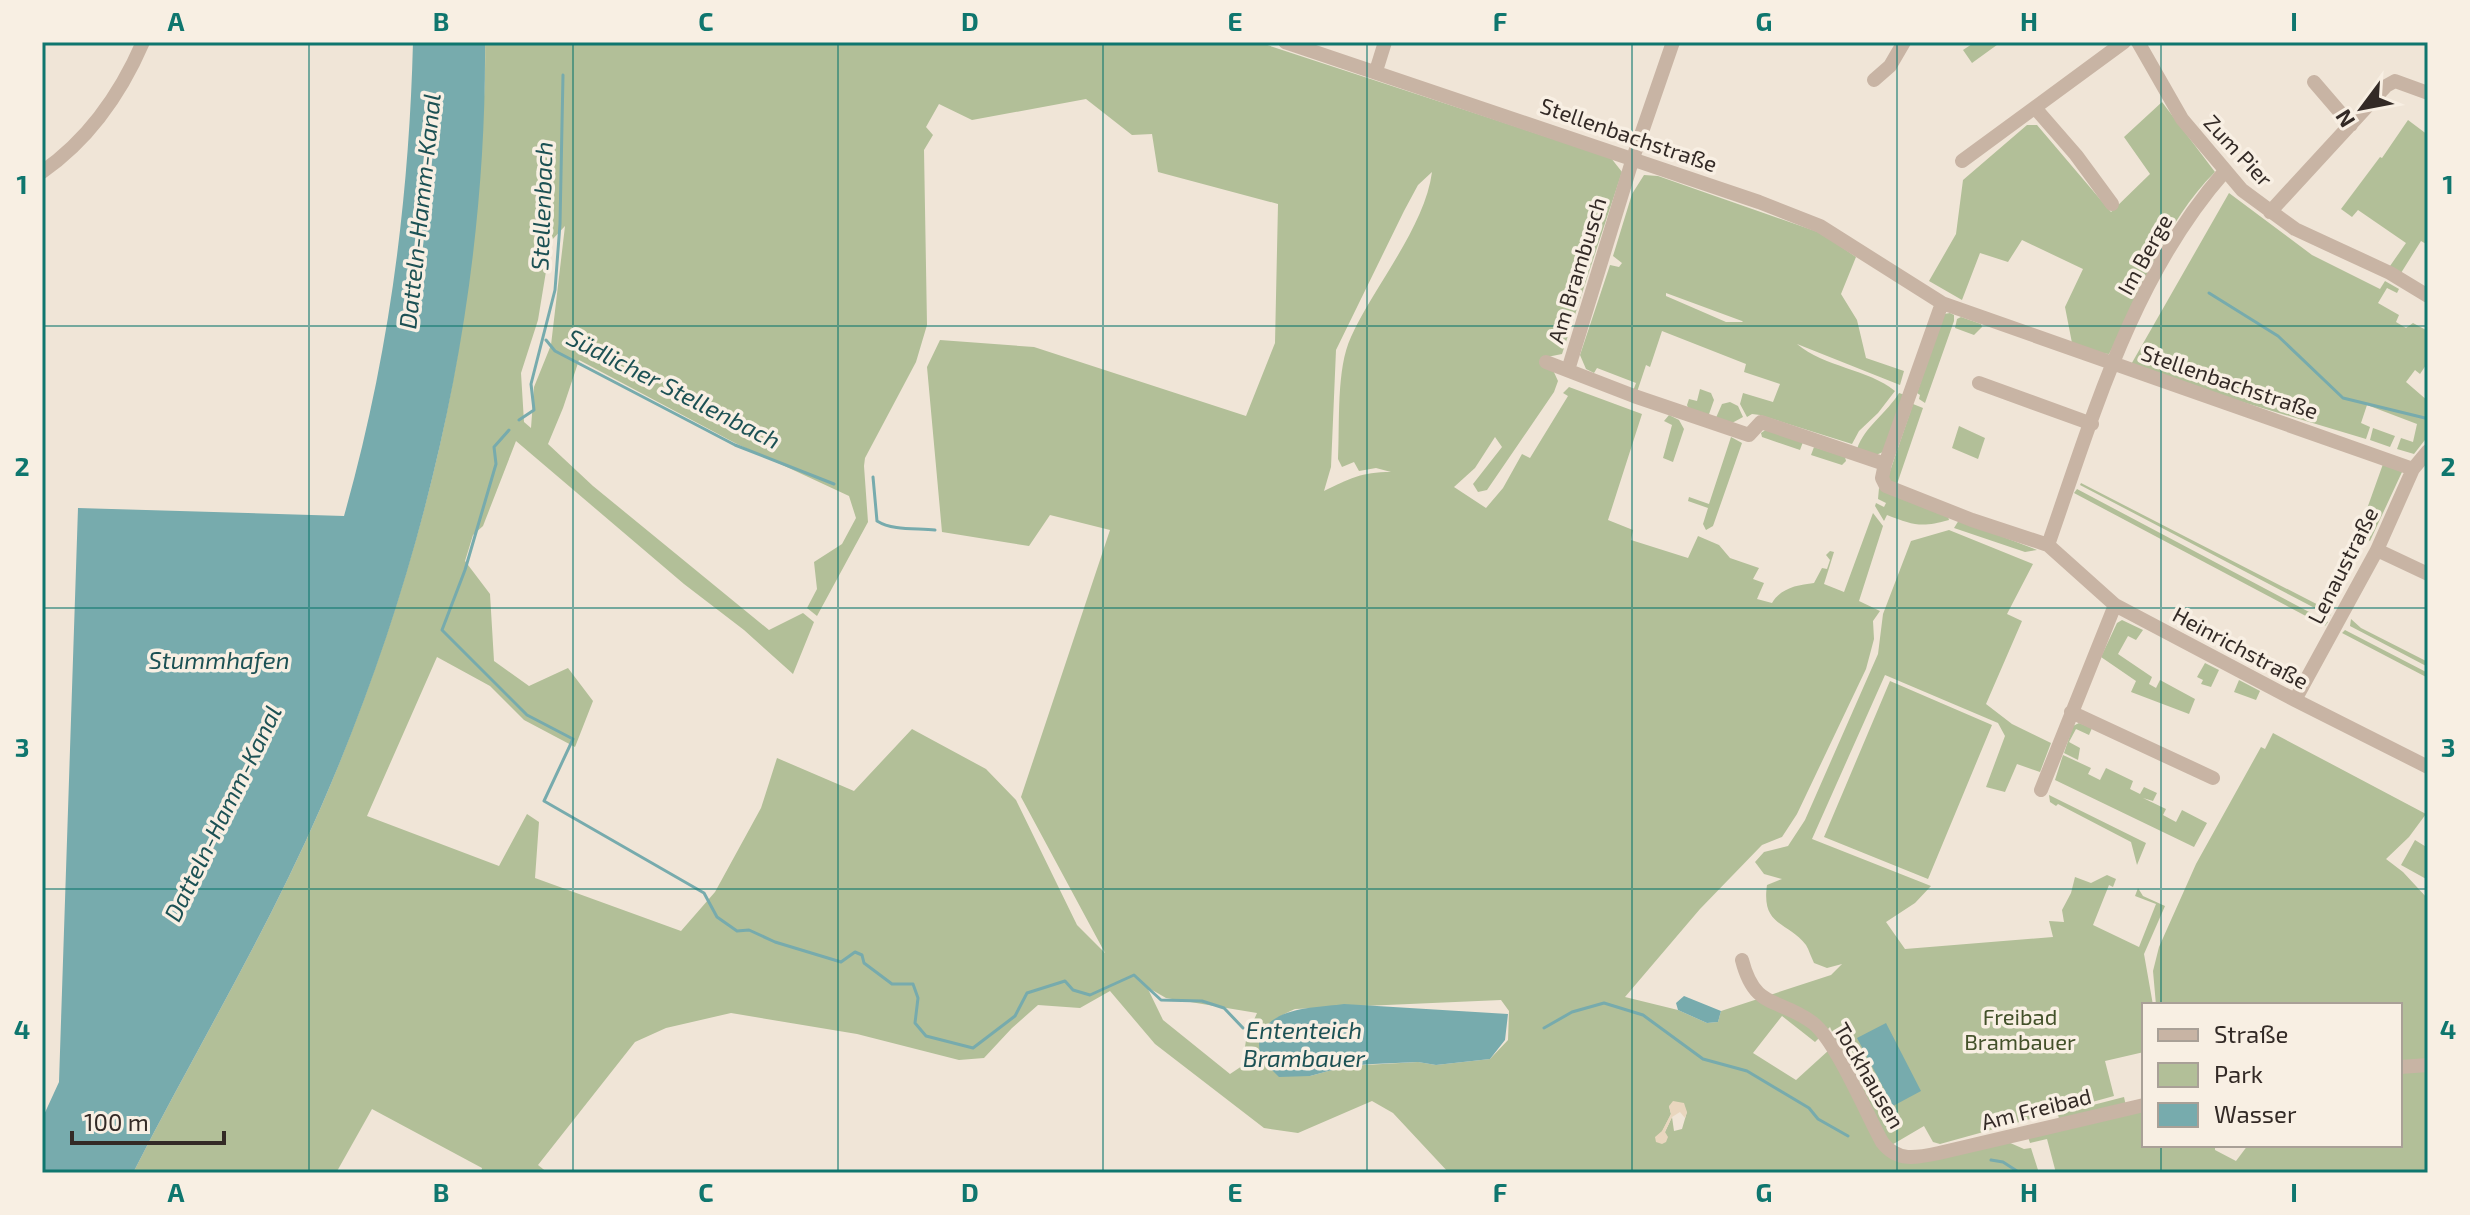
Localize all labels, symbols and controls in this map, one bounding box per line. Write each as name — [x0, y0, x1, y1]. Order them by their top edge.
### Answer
text: A — [168, 5, 185, 36]
text: B — [433, 5, 449, 36]
text: C — [698, 5, 714, 36]
text: D — [961, 5, 979, 36]
text: E — [1227, 5, 1243, 36]
text: F — [1493, 5, 1507, 36]
text: G — [1756, 5, 1772, 36]
text: H — [2020, 5, 2038, 36]
text: I — [2290, 5, 2298, 36]
north arrow — [2322, 68, 2402, 148]
water label: Datteln-Hamm-Kanal — [392, 92, 446, 330]
street label: Stellenbachstraße — [1537, 92, 1721, 176]
text: N — [2329, 106, 2359, 133]
street label: Zum Pier — [2199, 109, 2279, 191]
water label: Stellenbach — [524, 141, 558, 271]
text: 1 — [16, 168, 28, 199]
text: 1 — [2442, 168, 2454, 199]
street label: Am Brambusch — [1541, 194, 1611, 346]
street label: Im Berge — [2111, 209, 2177, 299]
water label: Südlicher Stellenbach — [562, 322, 786, 454]
street label: Stellenbachstraße — [2138, 339, 2322, 423]
text: 2 — [14, 450, 30, 481]
text: 2 — [2440, 450, 2456, 481]
street label: Lenaustraße — [2301, 502, 2383, 628]
street label: Heinrichstraße — [2169, 600, 2313, 694]
water label: Stummhafen — [148, 645, 290, 674]
water label: Datteln-Hamm-Kanal — [157, 700, 287, 926]
text: 3 — [15, 731, 29, 762]
text: 3 — [2441, 731, 2455, 762]
park label: Freibad Brambauer — [1964, 1003, 2076, 1054]
legend — [2142, 1003, 2402, 1147]
text: 4 — [14, 1013, 30, 1044]
text: 4 — [2440, 1013, 2456, 1044]
water label: Ententeich Brambauer — [1243, 1015, 1366, 1072]
street label: Tockhausen — [1829, 1017, 1911, 1133]
text: Straße — [2214, 1019, 2288, 1048]
text: Park — [2214, 1059, 2263, 1088]
street label: Am Freibad — [1978, 1082, 2094, 1134]
scale bar — [72, 1095, 224, 1145]
text: Wasser — [2214, 1099, 2297, 1128]
text: 100 m — [84, 1107, 149, 1136]
text: A — [168, 1176, 185, 1207]
text: B — [433, 1176, 449, 1207]
text: C — [698, 1176, 714, 1207]
text: D — [961, 1176, 979, 1207]
text: E — [1227, 1176, 1243, 1207]
text: F — [1493, 1176, 1507, 1207]
text: G — [1756, 1176, 1772, 1207]
text: H — [2020, 1176, 2038, 1207]
text: I — [2290, 1176, 2298, 1207]

